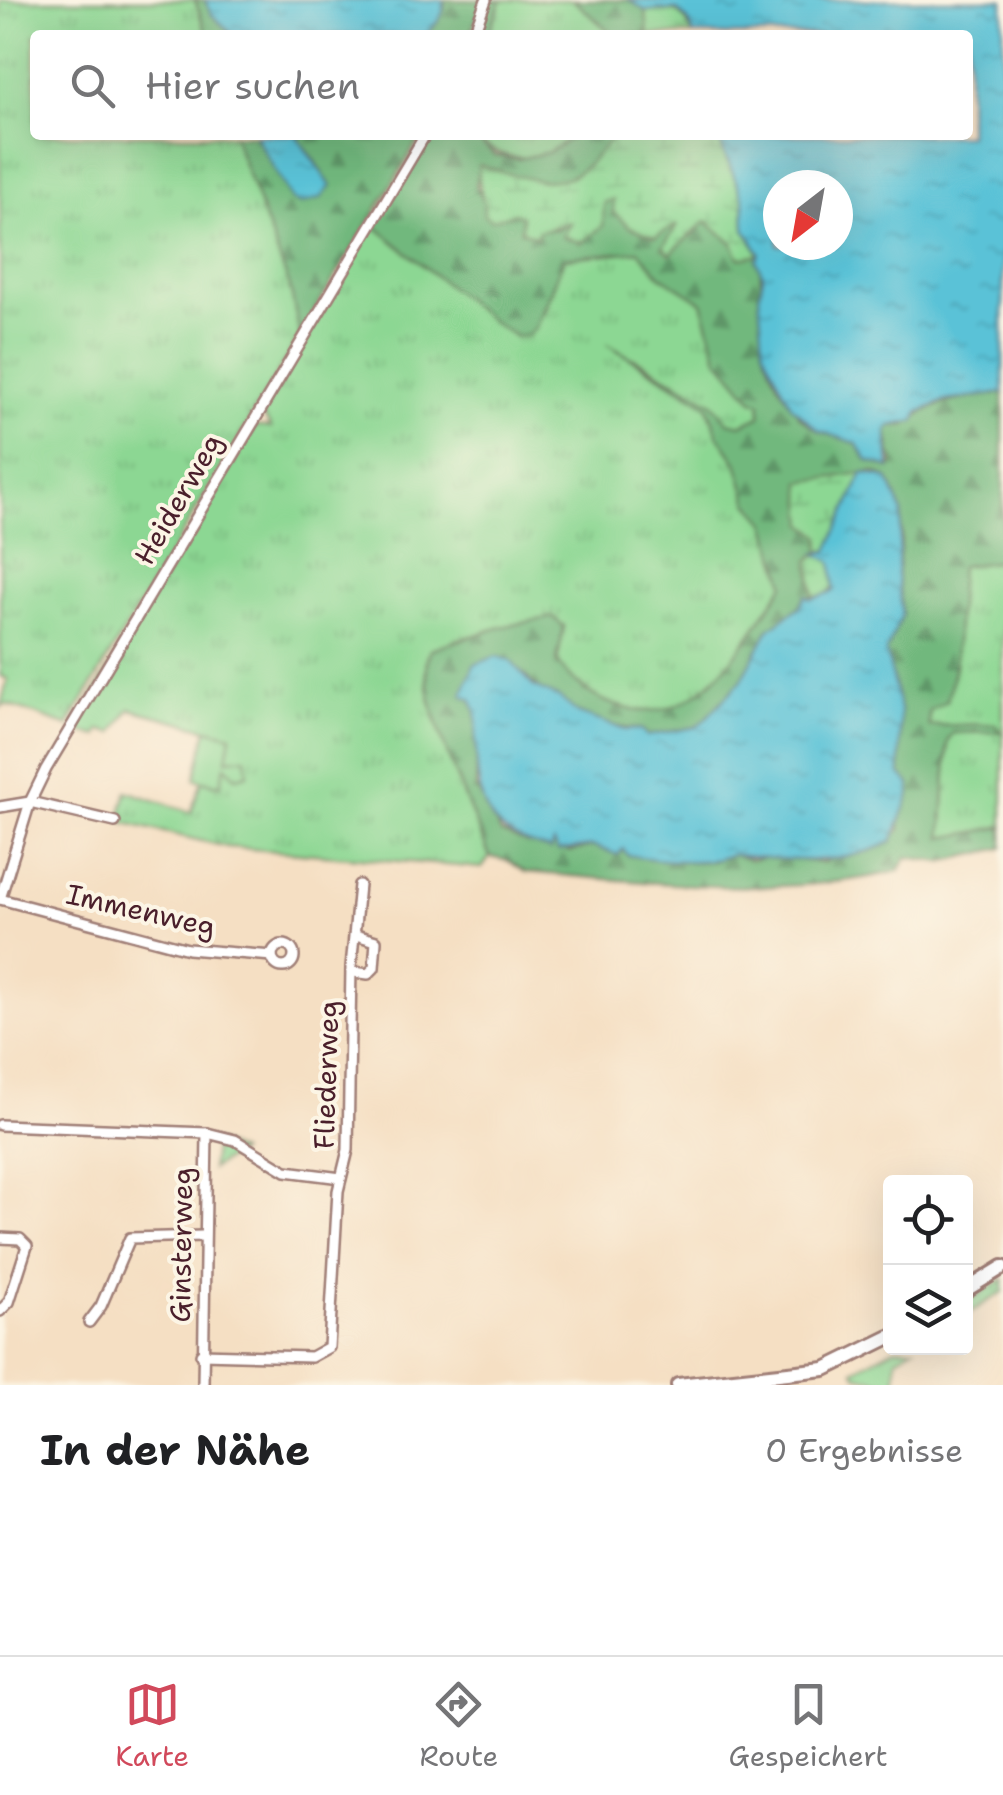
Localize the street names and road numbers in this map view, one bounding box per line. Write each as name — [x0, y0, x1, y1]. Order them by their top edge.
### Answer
street label: Heiderweg — [125, 426, 231, 572]
street label: Immenweg — [63, 874, 219, 946]
street label: Fliederweg — [304, 1000, 348, 1150]
street label: Ginsterweg — [161, 1167, 201, 1323]

